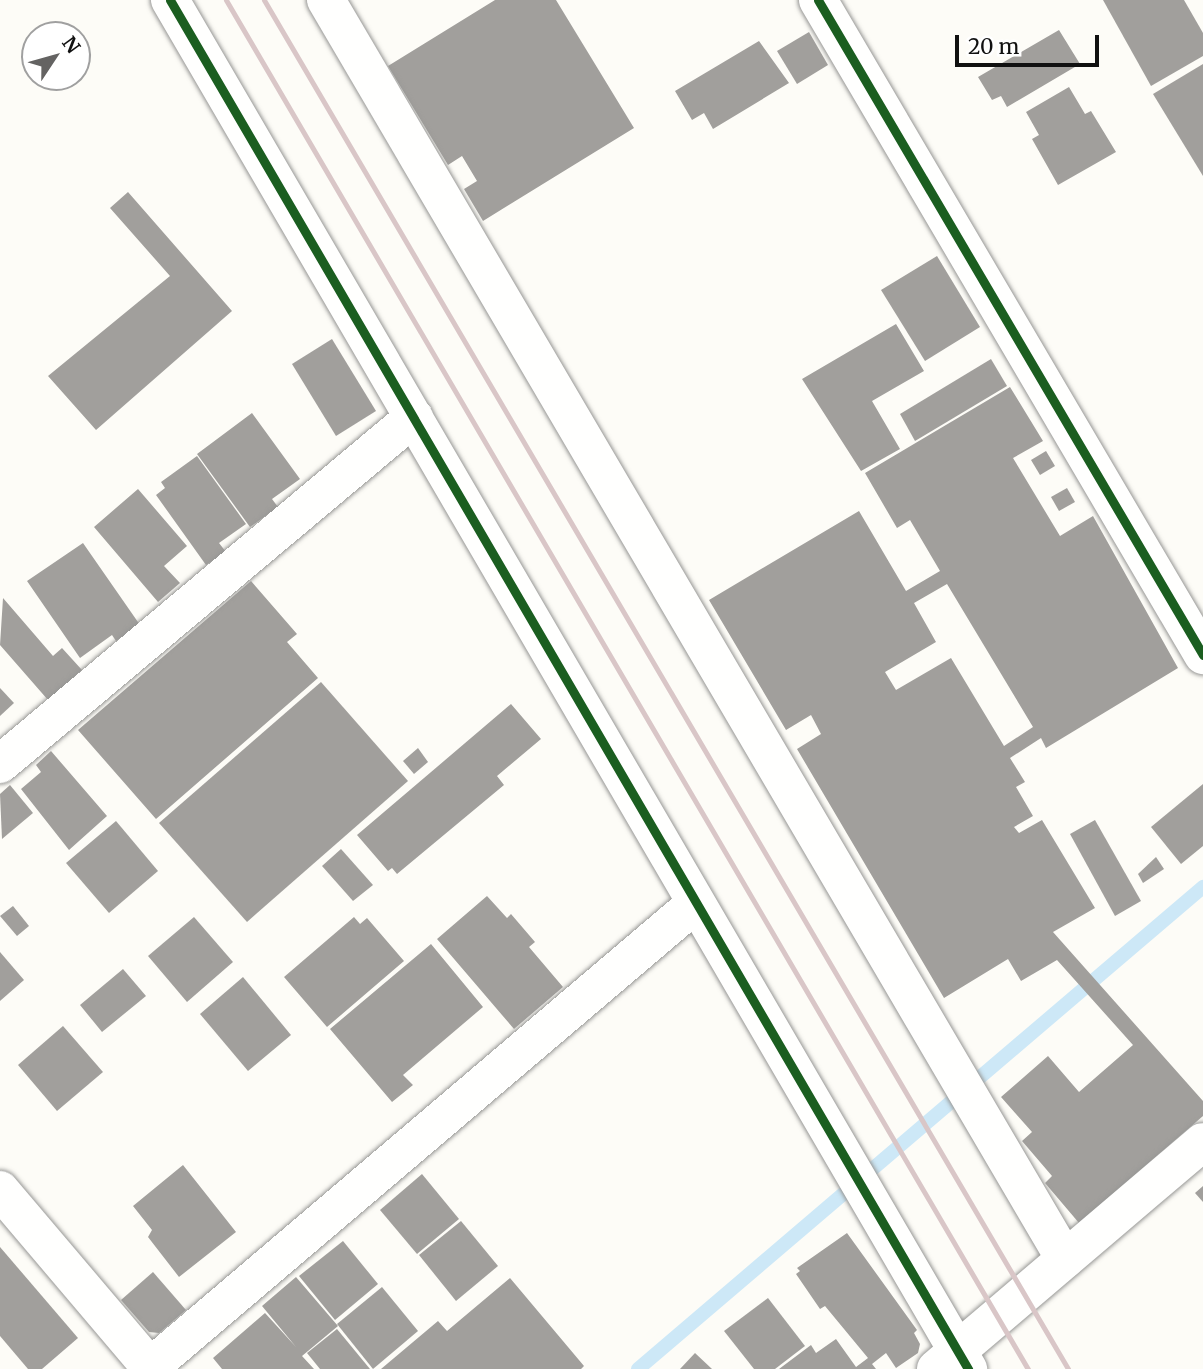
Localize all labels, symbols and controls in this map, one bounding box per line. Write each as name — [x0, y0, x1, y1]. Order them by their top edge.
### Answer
north arrow — [21, 21, 91, 91]
scale bar — [958, 21, 1102, 65]
text: N — [57, 32, 85, 58]
text: 20 m — [968, 33, 1019, 60]

